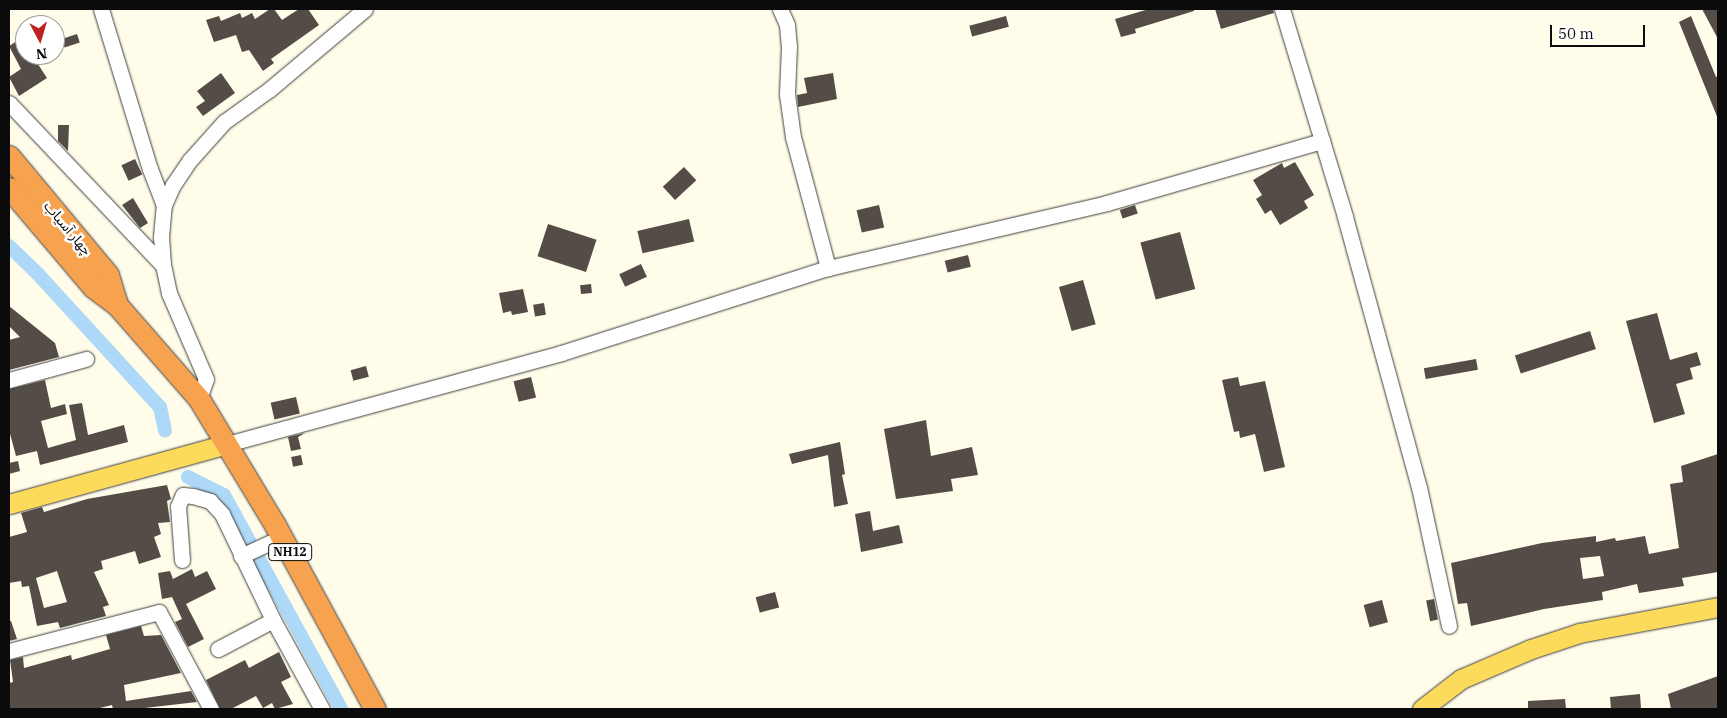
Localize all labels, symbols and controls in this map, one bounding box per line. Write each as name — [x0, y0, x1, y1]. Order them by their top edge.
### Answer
north arrow — [15, 15, 65, 65]
scale bar — [1552, 15, 1647, 47]
text: 50 m — [1558, 24, 1594, 43]
text: N — [35, 44, 48, 63]
street label: چهار آسیاب — [41, 198, 95, 258]
road number: NH12 — [268, 542, 312, 562]

